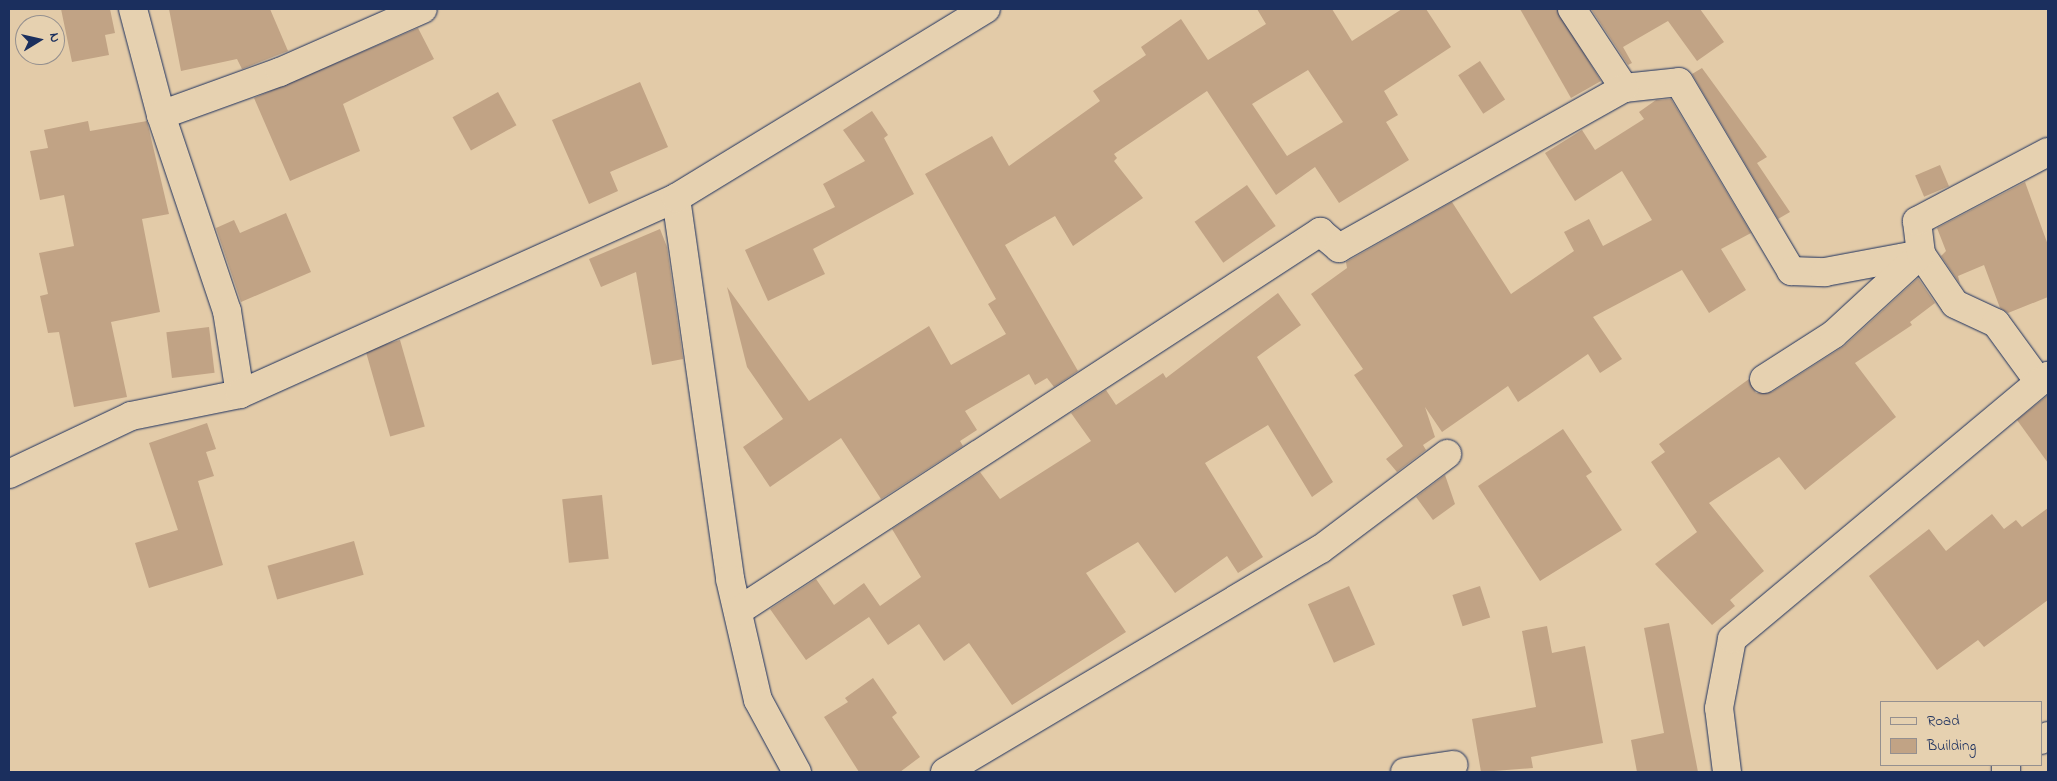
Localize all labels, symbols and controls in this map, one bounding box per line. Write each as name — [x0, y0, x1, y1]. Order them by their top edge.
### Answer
north arrow — [15, 15, 65, 65]
text: N — [43, 31, 65, 44]
legend — [1880, 701, 2042, 766]
text: Road — [1927, 710, 1960, 732]
text: Building — [1927, 735, 1976, 757]

